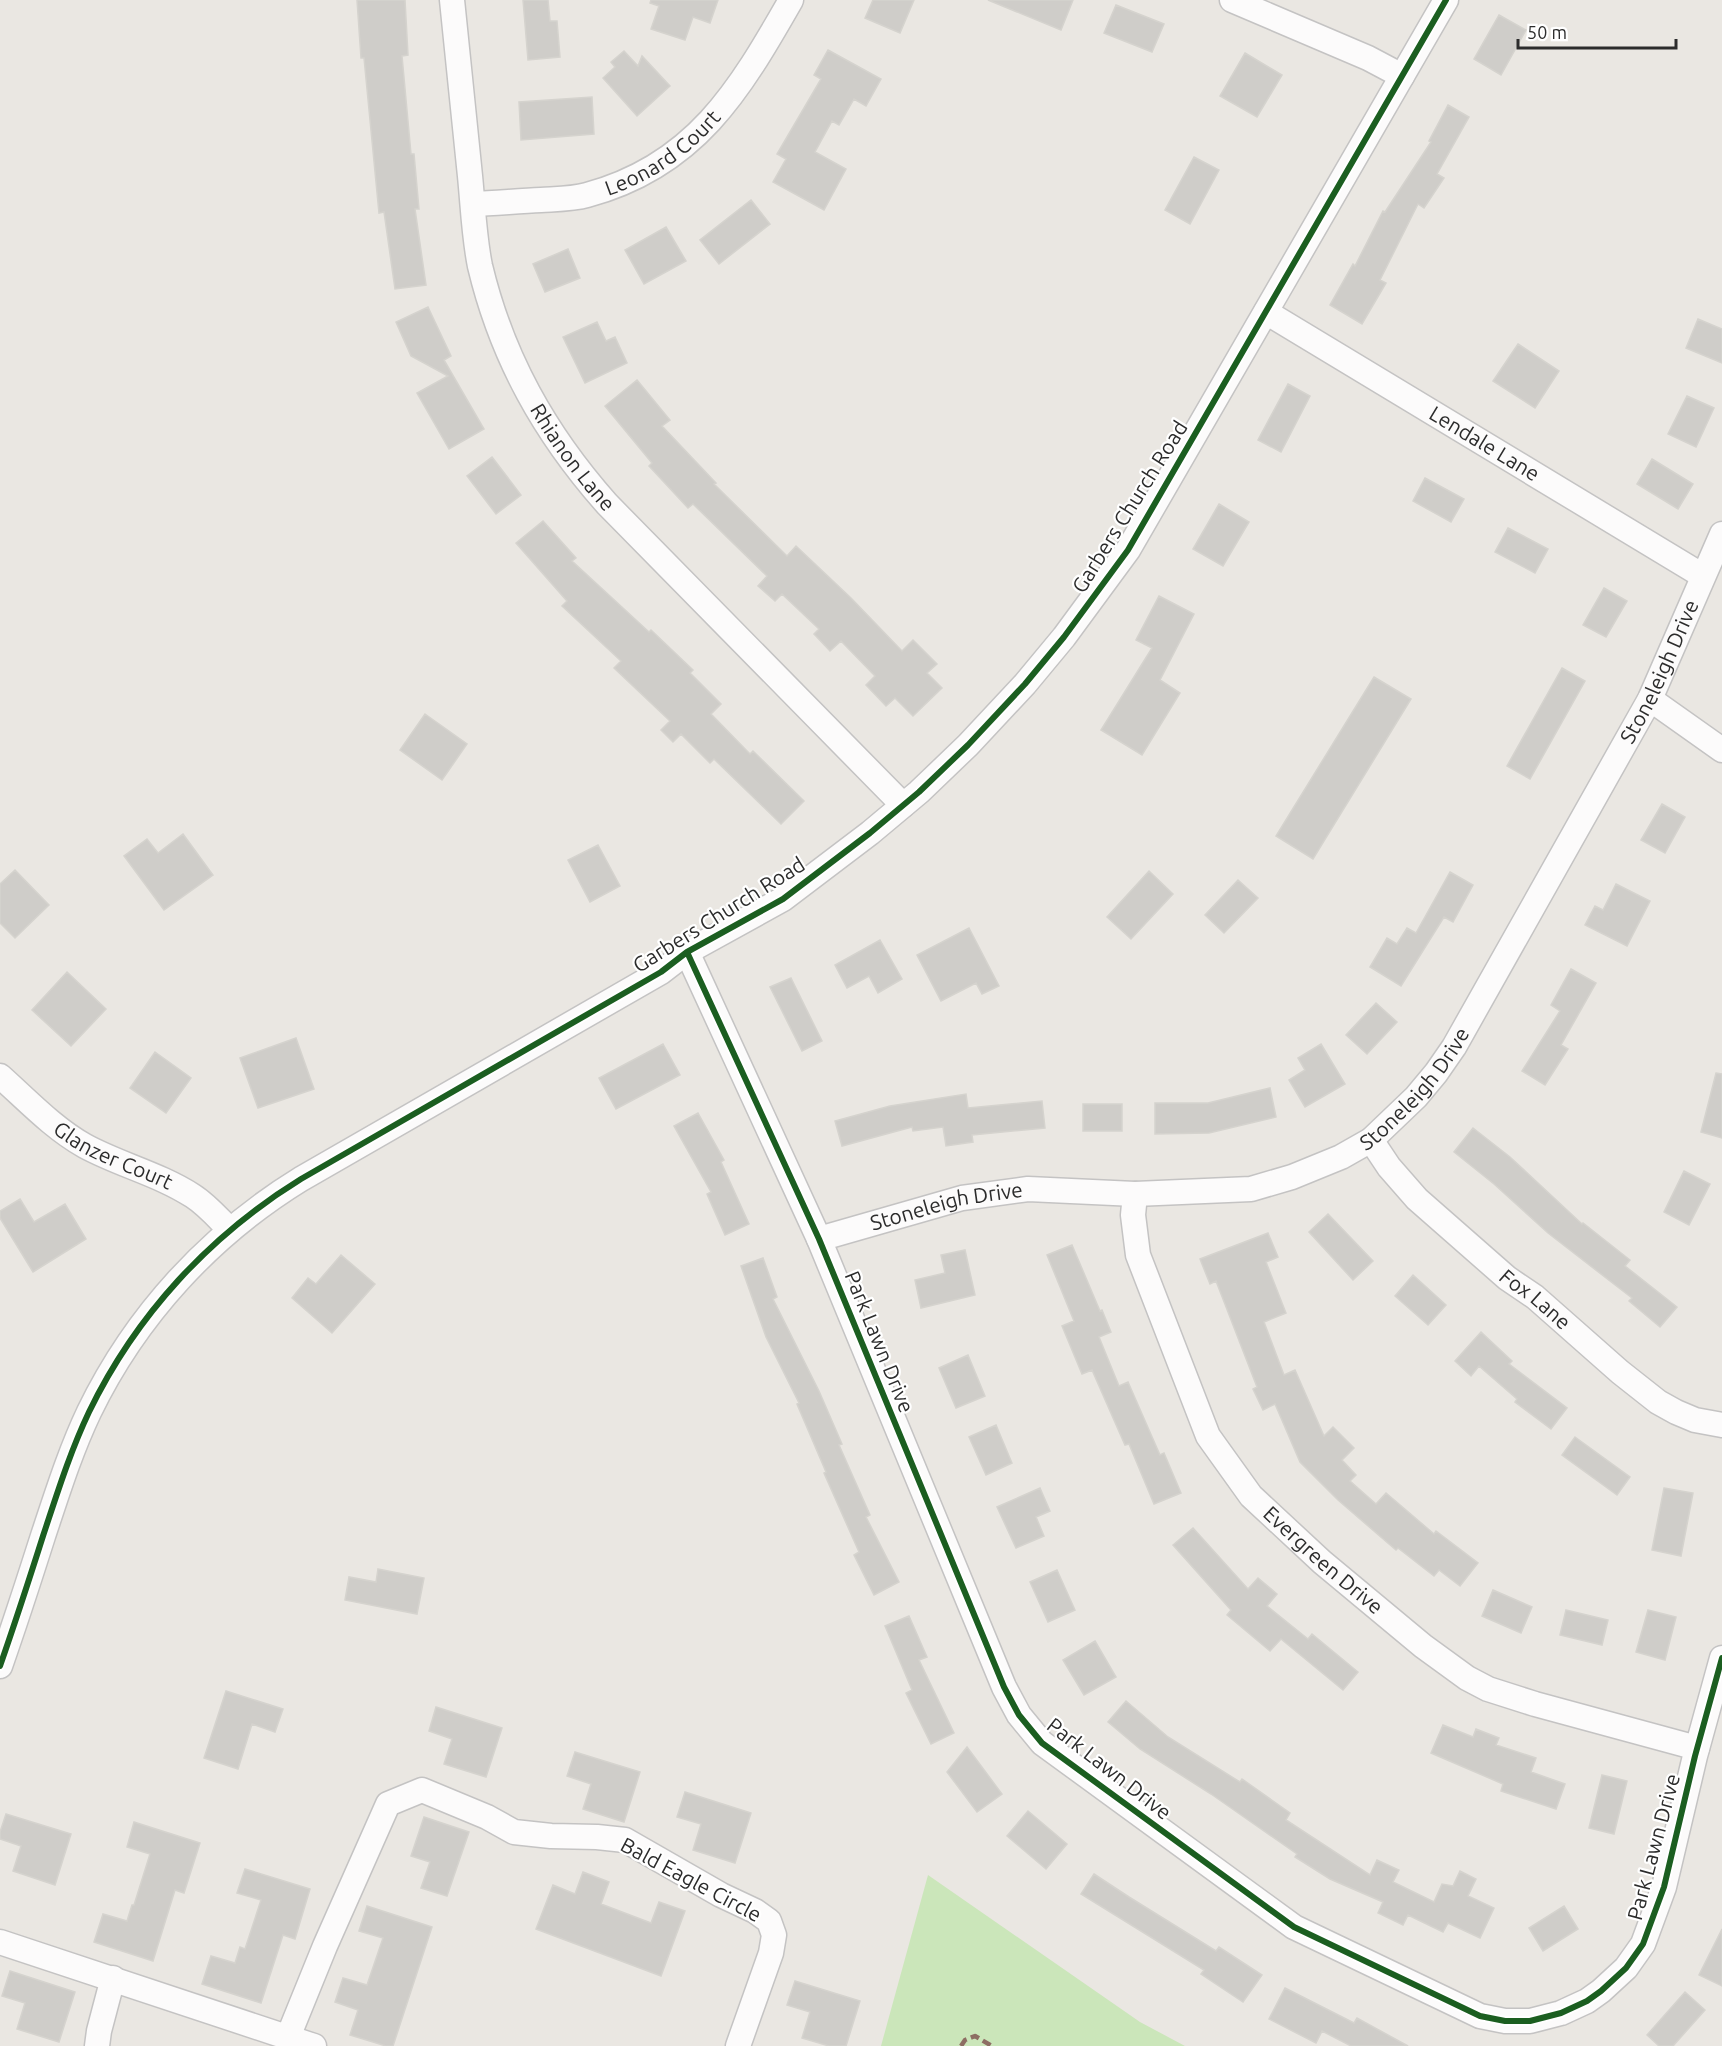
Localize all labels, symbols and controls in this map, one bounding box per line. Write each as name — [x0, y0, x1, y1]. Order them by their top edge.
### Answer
scale bar — [1518, 12, 1676, 50]
text: 50 m — [1527, 22, 1567, 42]
street label: Leonard Court — [601, 105, 725, 200]
street label: Rhianon Lane — [526, 399, 620, 515]
street label: Lendale Lane — [1425, 401, 1544, 485]
street label: Garbers Church Road — [1066, 416, 1192, 597]
street label: Stoneleigh Drive — [1615, 596, 1703, 747]
street label: Garbers Church Road — [628, 851, 809, 977]
street label: Stoneleigh Drive — [1355, 1023, 1473, 1155]
street label: Glanzer Court — [49, 1116, 177, 1194]
street label: Stoneleigh Drive — [867, 1177, 1024, 1235]
street label: Fox Lane — [1495, 1264, 1576, 1334]
street label: Park Lawn Drive — [841, 1267, 919, 1416]
street label: Evergreen Drive — [1259, 1501, 1388, 1619]
street label: Park Lawn Drive — [1043, 1712, 1176, 1824]
street label: Park Lawn Drive — [1622, 1771, 1684, 1923]
street label: Bald Eagle Circle — [617, 1832, 766, 1926]

